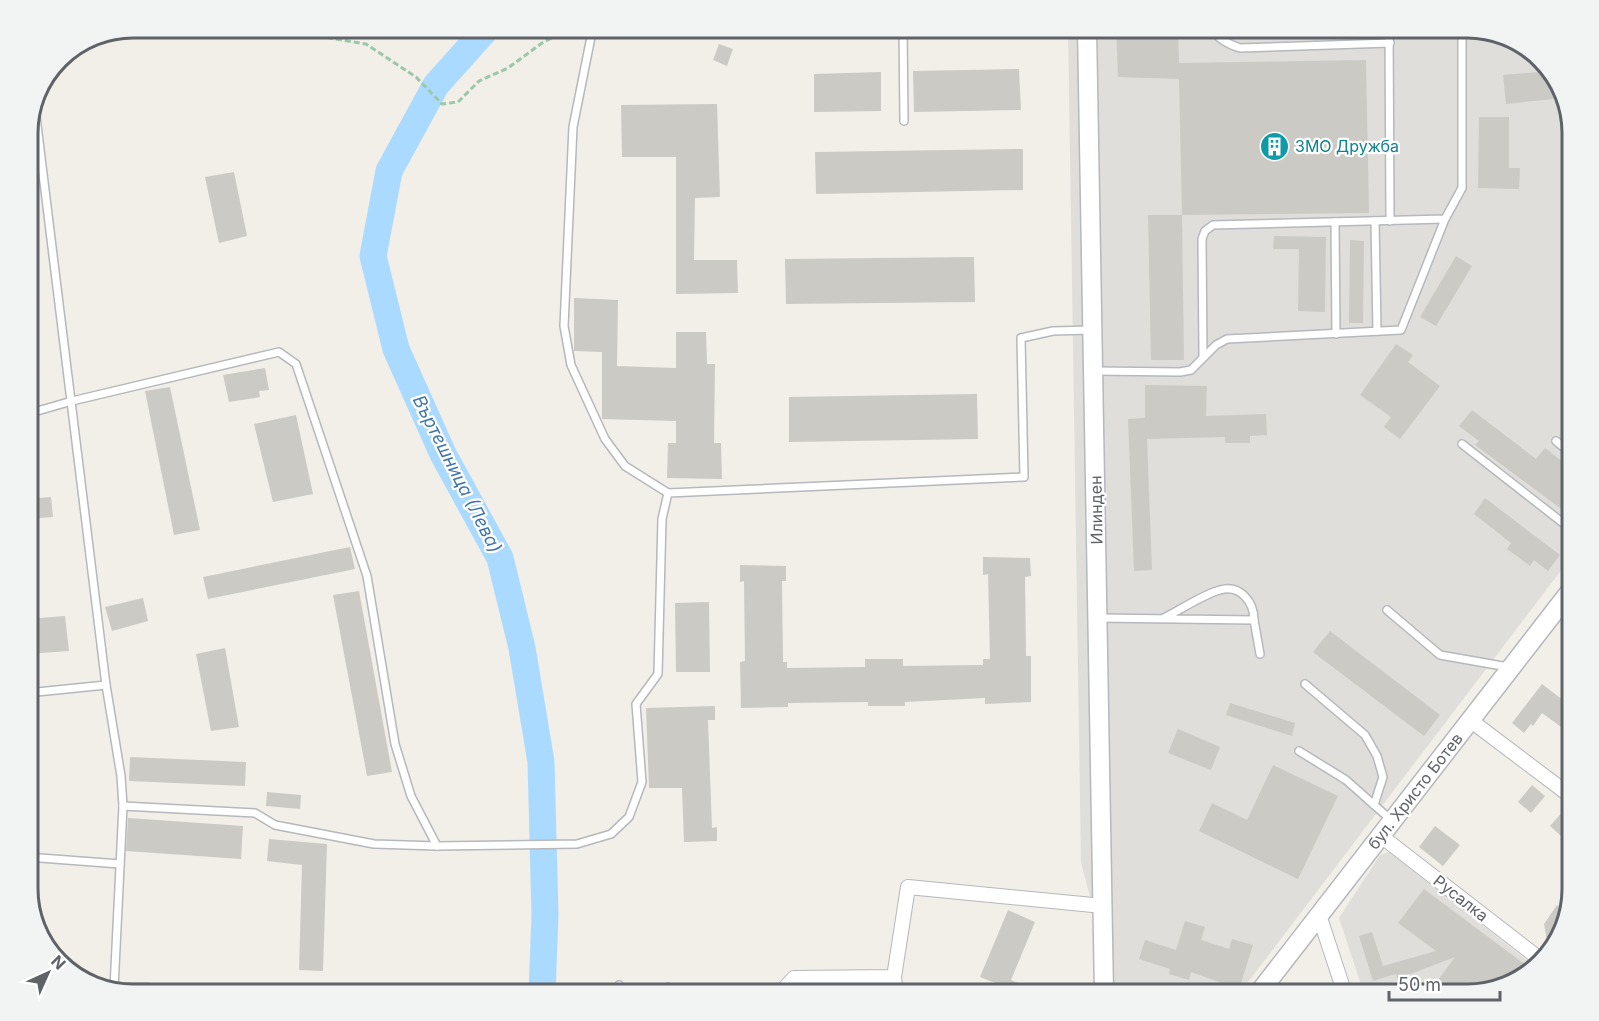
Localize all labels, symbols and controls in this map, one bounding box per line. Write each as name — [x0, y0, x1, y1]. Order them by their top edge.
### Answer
building icon: ЗМО Дружба — [1258, 130, 1290, 162]
place label: ЗМО Дружба — [1295, 136, 1399, 156]
water label: Въртешница (Лева) — [409, 391, 506, 556]
street label: Илинден — [1085, 475, 1107, 545]
street label: бул. Христо Ботев — [1363, 729, 1467, 853]
street label: Русалка — [1430, 870, 1492, 926]
north arrow — [18, 943, 78, 1003]
text: N — [47, 951, 70, 974]
scale bar — [1389, 964, 1500, 1002]
text: 50 m — [1398, 974, 1441, 995]

